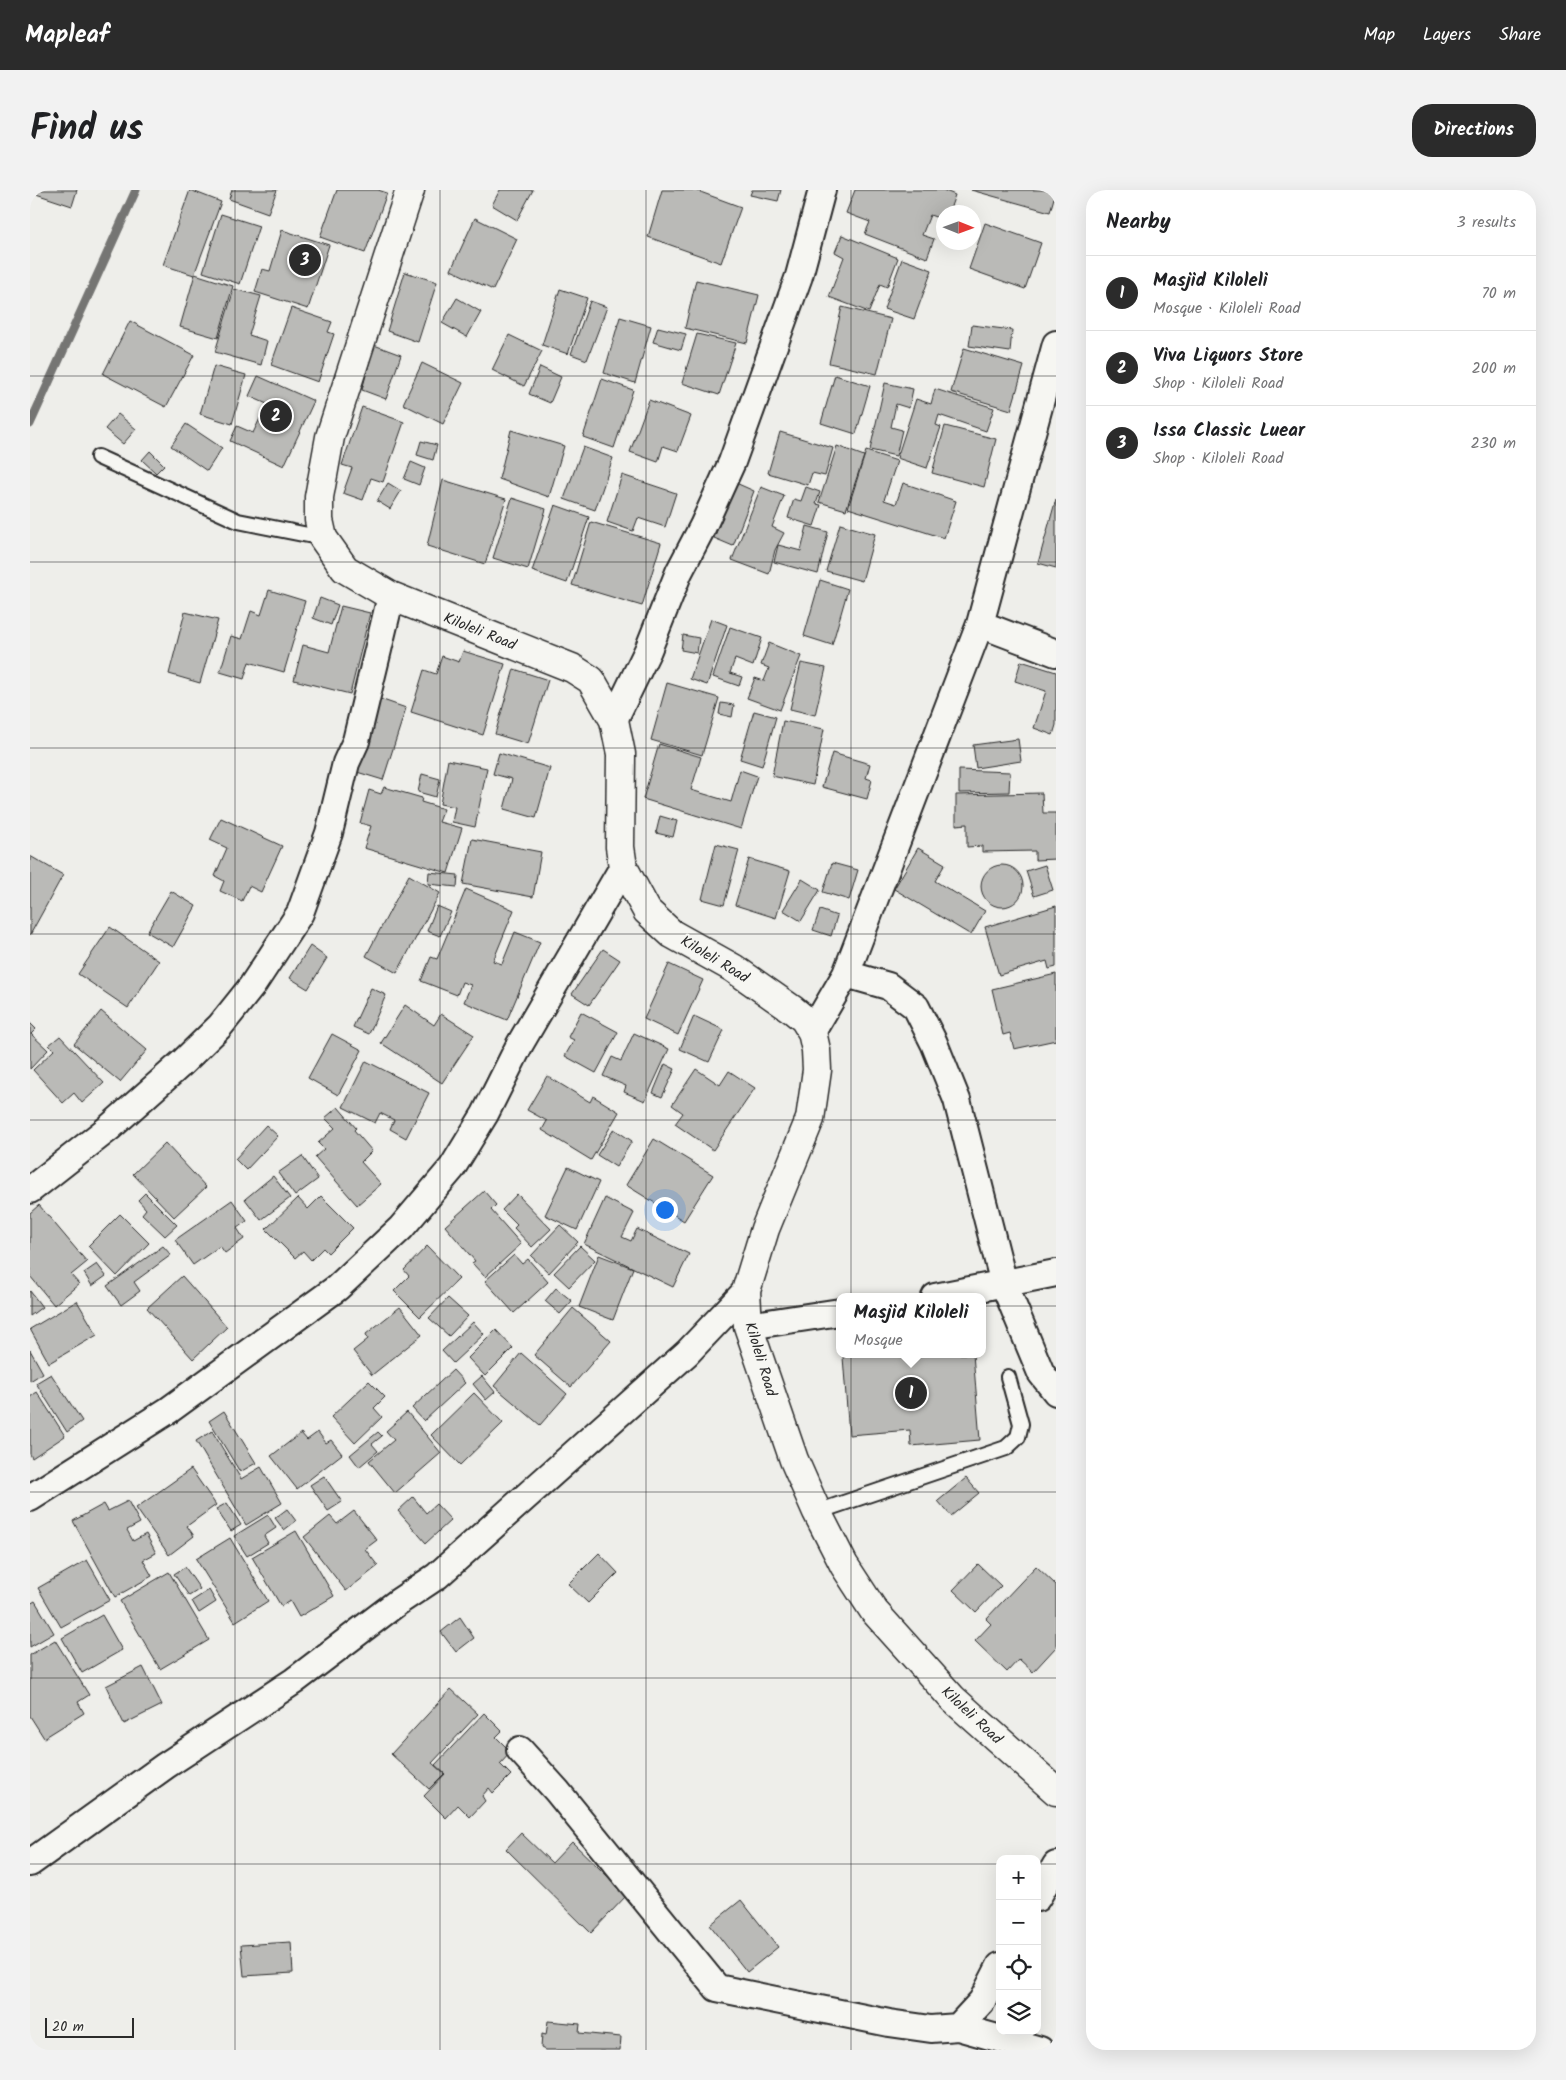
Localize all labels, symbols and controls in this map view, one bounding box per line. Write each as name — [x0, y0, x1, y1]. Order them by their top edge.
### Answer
text: Mapleaf — [25, 16, 109, 55]
text: Map — [1364, 21, 1395, 50]
text: Layers — [1423, 21, 1471, 50]
text: Share — [1499, 21, 1541, 50]
text: Find us — [30, 102, 143, 158]
button: Directions — [1412, 104, 1536, 157]
north arrow — [936, 205, 981, 250]
text: Nearby — [1106, 206, 1171, 239]
text: 3 results — [1457, 210, 1516, 235]
pin: 3 — [289, 241, 321, 279]
text: Masjid Kiloleli — [1153, 266, 1268, 296]
text: 1 — [1120, 281, 1124, 306]
text: 70 m — [1481, 281, 1516, 306]
text: Mosque · Kiloleli Road — [1153, 296, 1301, 321]
text: Viva Liquors Store — [1153, 341, 1303, 371]
text: 2 — [1117, 356, 1127, 381]
text: 200 m — [1472, 356, 1516, 381]
text: Shop · Kiloleli Road — [1153, 371, 1283, 396]
pin: 2 — [260, 397, 292, 435]
text: Issa Classic Luear — [1153, 416, 1305, 446]
text: 3 — [1118, 431, 1126, 456]
text: 230 m — [1470, 431, 1516, 456]
text: Shop · Kiloleli Road — [1153, 446, 1283, 471]
street label: Kiloleli Road — [440, 606, 520, 658]
street label: Kiloleli Road — [675, 930, 754, 990]
your location — [652, 1197, 678, 1223]
popup — [836, 1293, 986, 1358]
text: Masjid Kiloleli — [854, 1298, 968, 1328]
street label: Kiloleli Road — [737, 1319, 783, 1400]
text: Mosque — [854, 1328, 903, 1353]
pin: 1 — [895, 1374, 927, 1412]
street label: Kiloleli Road — [935, 1681, 1008, 1751]
map controls — [996, 1855, 1041, 2035]
button: + — [996, 1855, 1041, 1900]
button: − — [996, 1900, 1041, 1945]
button: locate — [996, 1945, 1041, 1990]
button: layers — [996, 1990, 1041, 2035]
scale bar — [45, 2015, 134, 2038]
text: 20 m — [52, 2016, 84, 2038]

